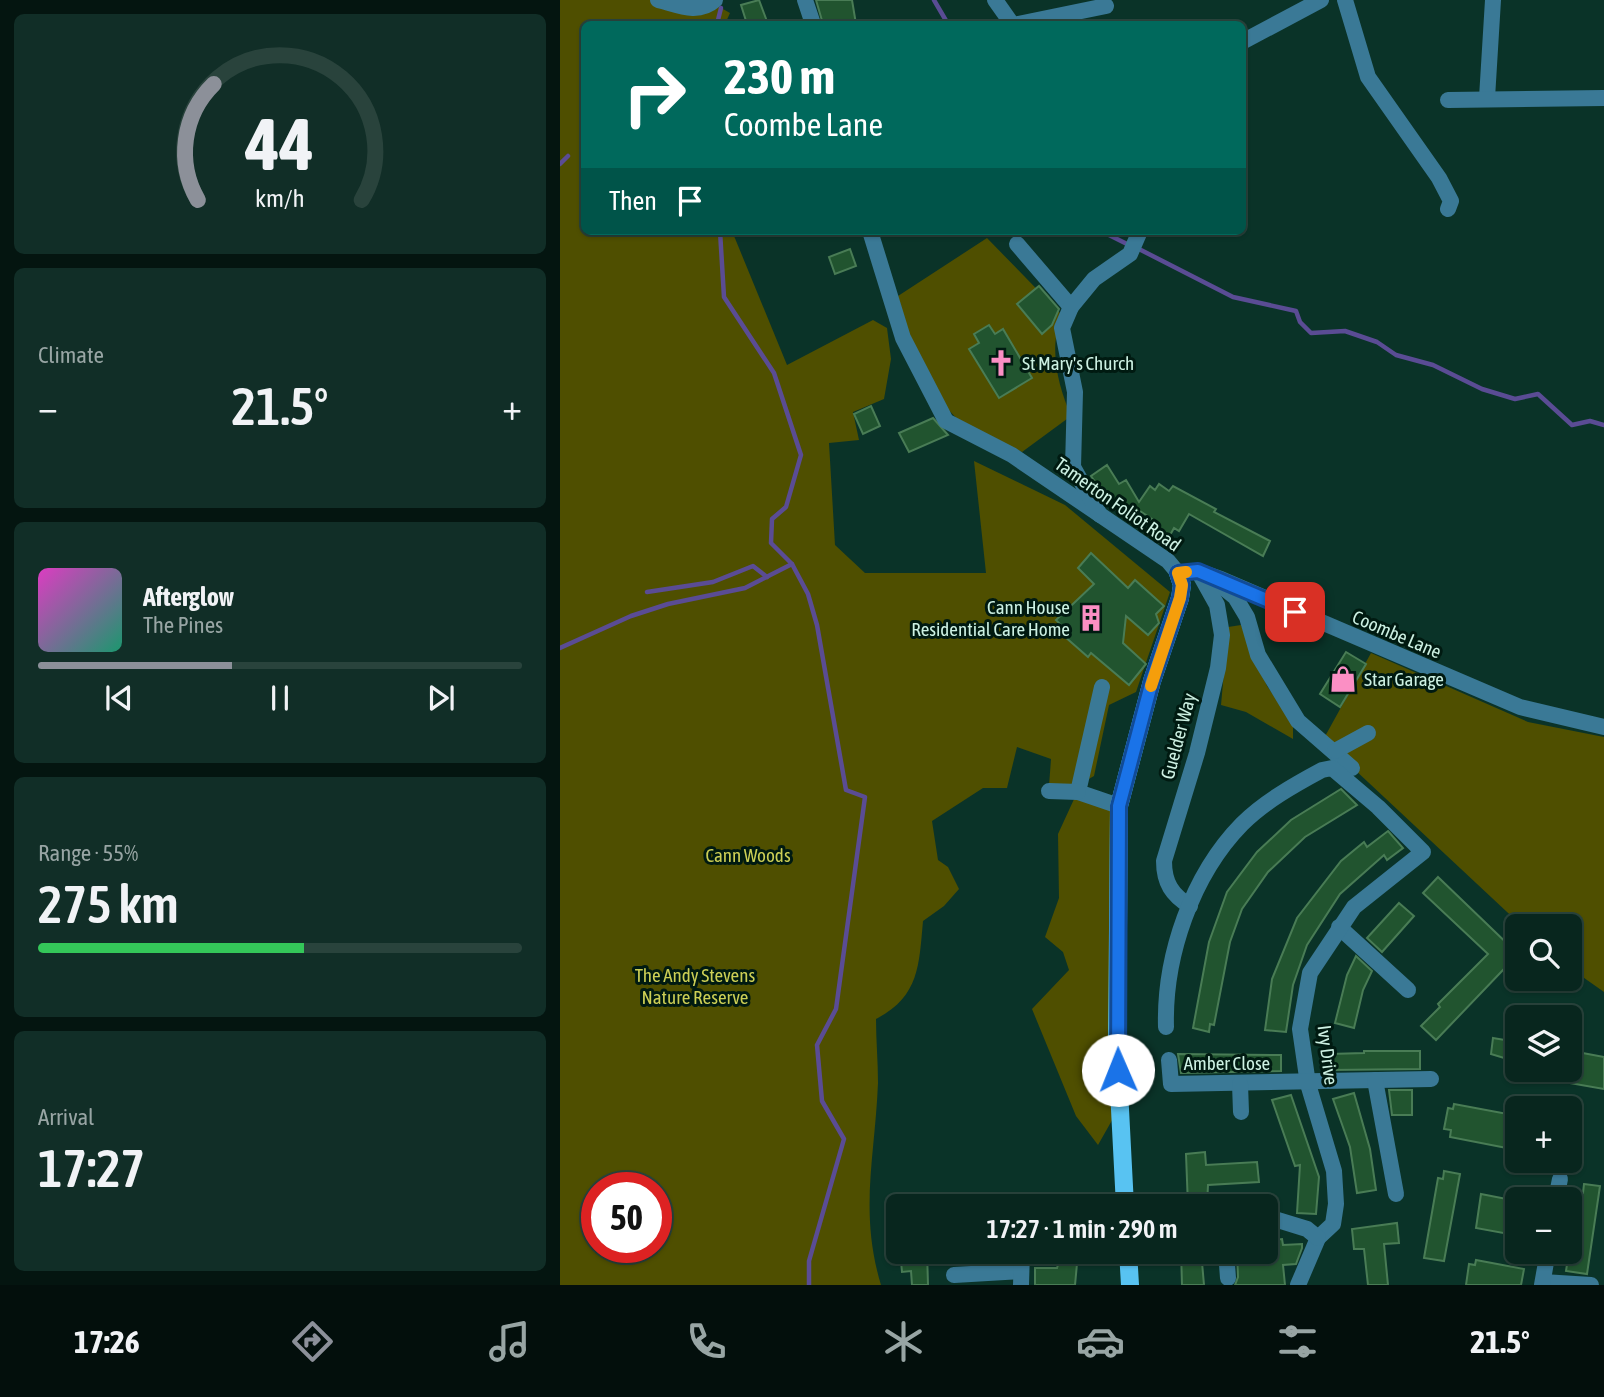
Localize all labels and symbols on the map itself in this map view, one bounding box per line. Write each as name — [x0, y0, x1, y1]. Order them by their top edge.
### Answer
church icon: St Mary's Church — [986, 348, 1016, 378]
place label: St Mary's Church — [1022, 352, 1134, 374]
street label: Tamerton Foliot Road — [1051, 452, 1185, 556]
pin — [1265, 582, 1325, 642]
place label: Cann House Residential Care Home — [911, 596, 1070, 640]
building icon: Cann House Residential Care Home — [1076, 603, 1106, 633]
street label: Coombe Lane — [1349, 605, 1445, 663]
shop icon: Star Garage — [1328, 664, 1358, 694]
place label: Star Garage — [1364, 668, 1444, 690]
street label: Guelder Way — [1156, 690, 1200, 782]
park label: Cann Woods — [705, 844, 791, 866]
park label: The Andy Stevens Nature Reserve — [635, 964, 755, 1008]
street label: Ivy Drive — [1313, 1024, 1343, 1086]
position arrow — [1081, 1033, 1155, 1107]
street label: Amber Close — [1184, 1052, 1270, 1074]
speed limit sign: 50 — [581, 1172, 672, 1263]

